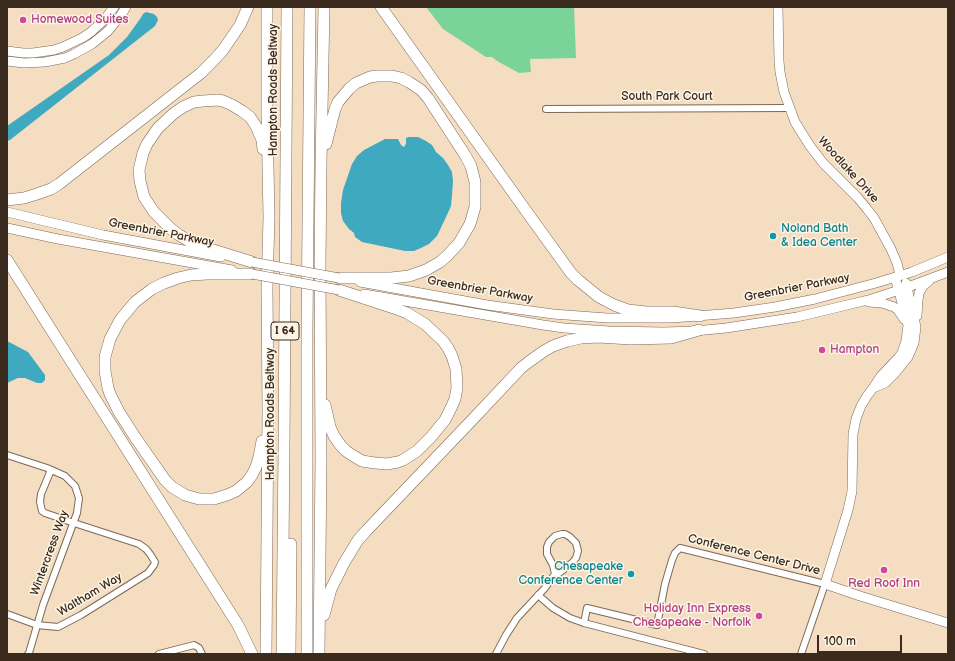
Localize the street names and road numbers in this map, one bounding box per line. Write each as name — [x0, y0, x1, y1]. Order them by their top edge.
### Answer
street label: Hampton Roads Beltway — [267, 24, 281, 156]
street label: South Park Court — [621, 90, 713, 104]
street label: Woodlake Drive — [814, 134, 882, 206]
street label: Greenbrier Parkway — [107, 216, 215, 250]
street label: Greenbrier Parkway — [743, 271, 851, 305]
street label: Greenbrier Parkway — [426, 274, 534, 306]
road number: I 64 — [271, 322, 299, 340]
street label: Hampton Roads Beltway — [264, 348, 278, 480]
street label: Wintercress Way — [28, 508, 72, 598]
street label: Conference Center Drive — [686, 532, 822, 578]
street label: Waltham Way — [55, 570, 125, 620]

